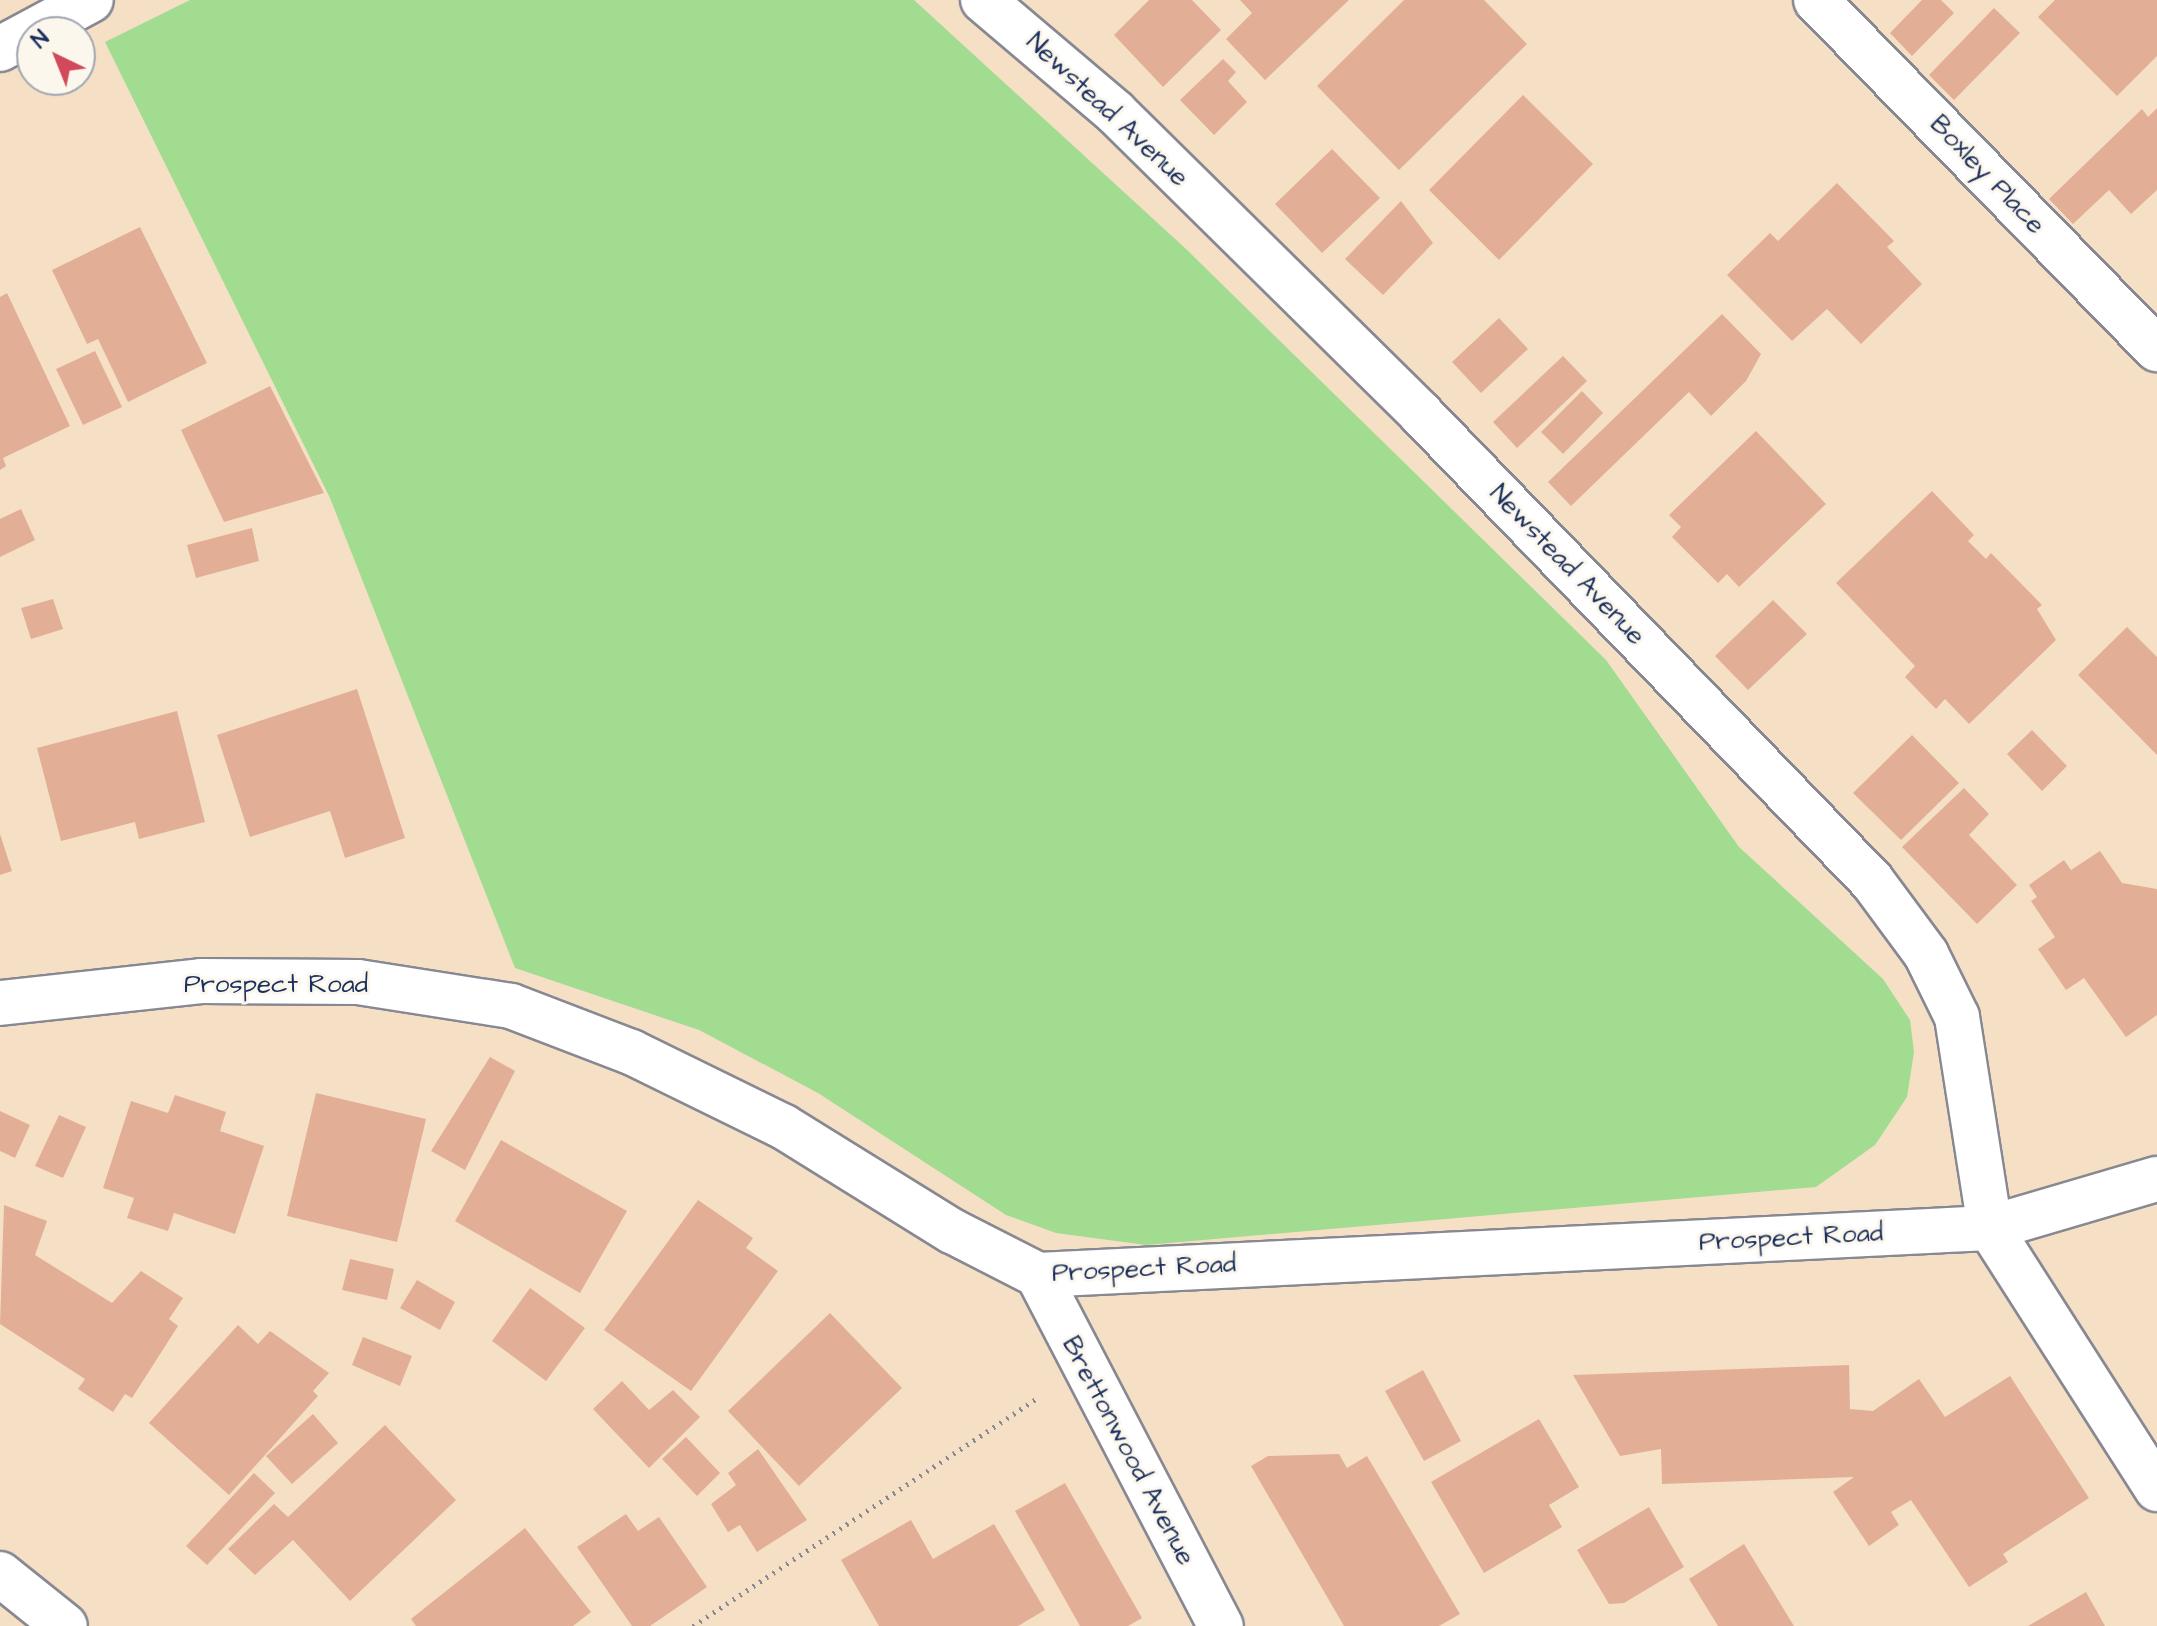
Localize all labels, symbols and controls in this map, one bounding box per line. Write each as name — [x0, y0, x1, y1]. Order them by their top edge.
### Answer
north arrow — [16, 16, 96, 96]
text: N — [25, 24, 56, 56]
street label: Newstead Avenue — [1019, 27, 1195, 193]
street label: Boxley Place — [1923, 109, 2051, 241]
street label: Newstead Avenue — [1483, 478, 1651, 652]
street label: Prospect Road — [184, 969, 368, 1001]
street label: Prospect Road — [1698, 1218, 1884, 1258]
street label: Prospect Road — [1051, 1249, 1237, 1289]
street label: Brettonwood Avenue — [1055, 1332, 1201, 1570]

